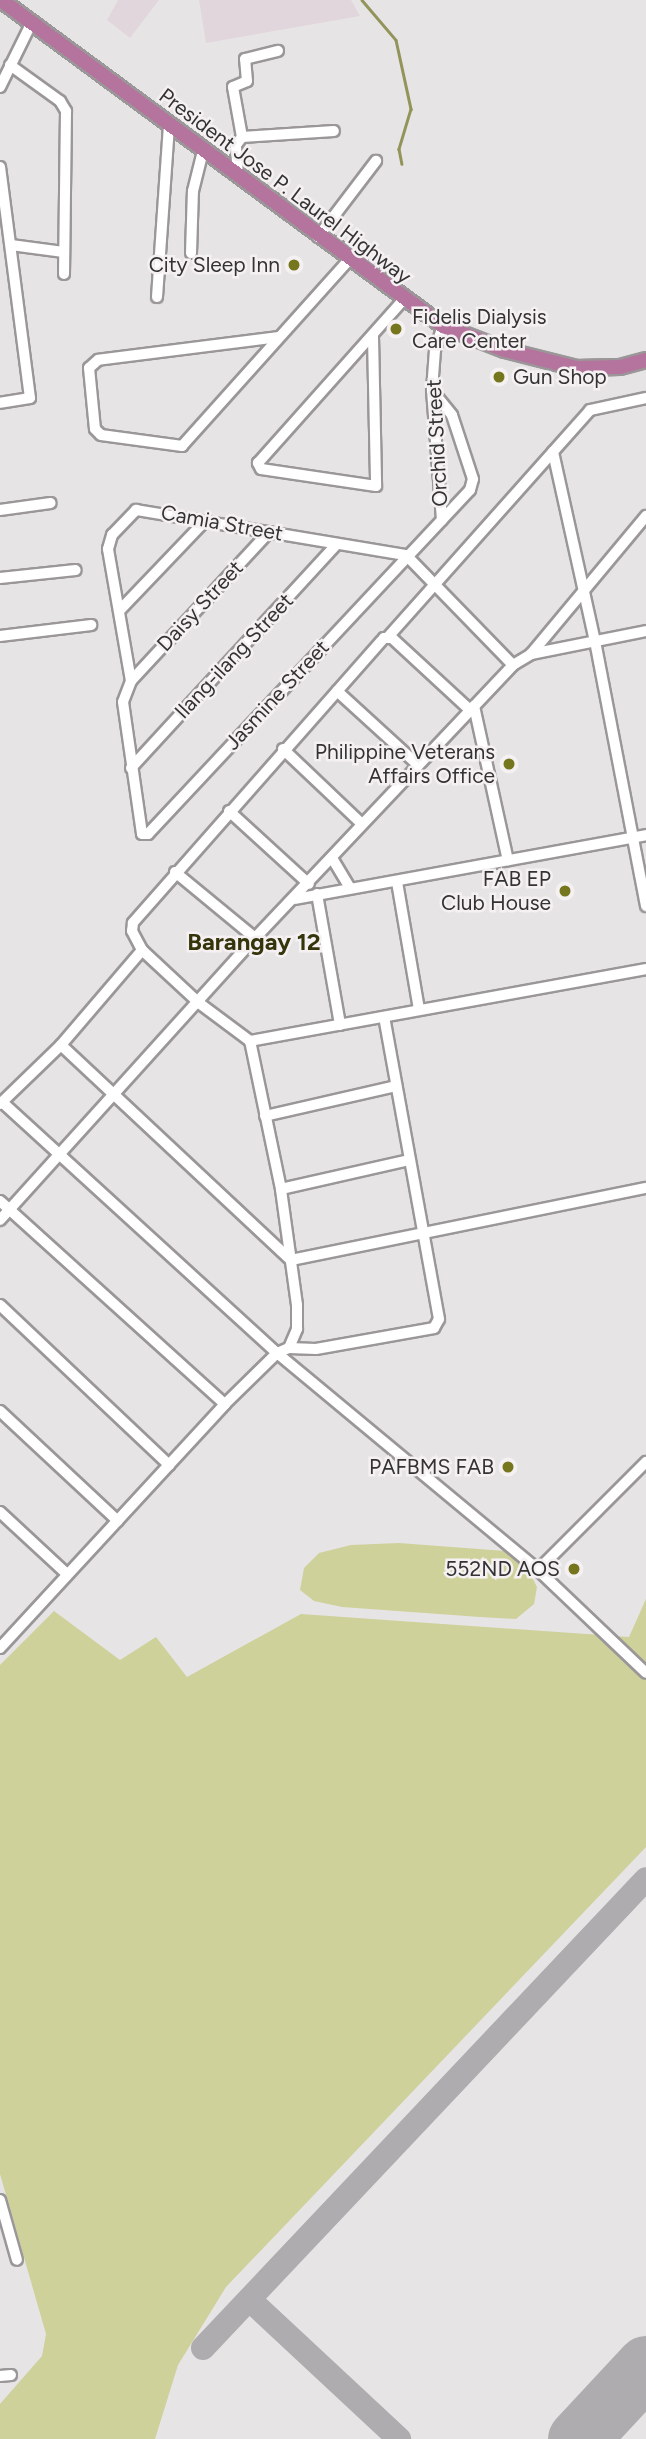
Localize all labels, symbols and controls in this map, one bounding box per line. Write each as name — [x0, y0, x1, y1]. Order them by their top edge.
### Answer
street label: President Jose P. Laurel Highway — [154, 83, 416, 289]
place label: City Sleep Inn — [149, 252, 280, 278]
marker: City Sleep Inn — [286, 257, 302, 273]
place label: Fidelis Dialysis Care Center — [412, 304, 547, 354]
marker: Fidelis Dialysis Care Center — [386, 319, 406, 339]
place label: Gun Shop — [513, 364, 607, 390]
marker: Gun Shop — [491, 369, 507, 385]
street label: Orchid Street — [421, 379, 453, 507]
street label: Camia Street — [159, 500, 285, 546]
street label: Daisy Street — [152, 555, 248, 657]
street label: Ilang-ilang Street — [170, 588, 298, 724]
street label: Jasmine Street — [220, 635, 334, 755]
place label: Philippine Veterans Affairs Office — [315, 739, 495, 789]
marker: Philippine Veterans Affairs Office — [501, 756, 517, 772]
place label: FAB EP Club House — [441, 866, 551, 916]
marker: FAB EP Club House — [557, 883, 573, 899]
district label: Barangay 12 — [187, 928, 321, 956]
place label: PAFBMS FAB — [369, 1454, 494, 1480]
marker: PAFBMS FAB — [500, 1459, 516, 1475]
place label: 552ND AOS — [445, 1556, 560, 1582]
marker: 552ND AOS — [566, 1561, 582, 1577]

